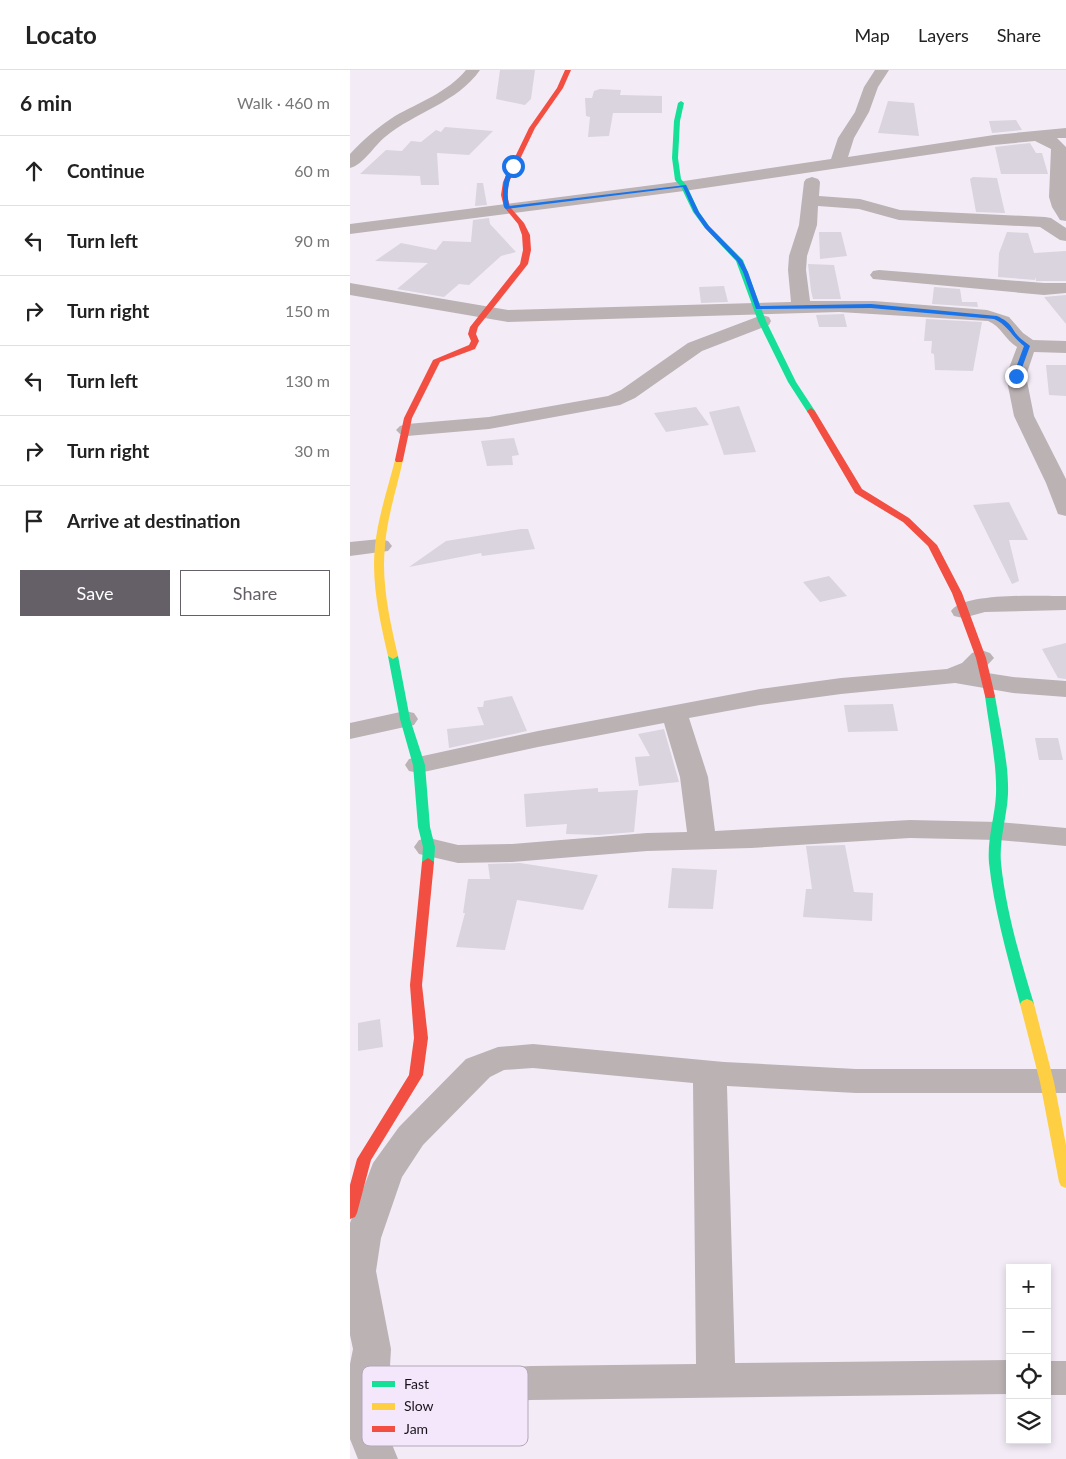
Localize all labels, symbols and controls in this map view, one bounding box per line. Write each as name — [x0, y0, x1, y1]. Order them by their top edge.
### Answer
text: Locato — [25, 20, 97, 49]
text: Map — [854, 24, 890, 46]
text: Layers — [918, 24, 969, 46]
text: Share — [997, 24, 1041, 46]
text: 6 min — [20, 90, 72, 115]
text: Walk · 460 m — [237, 93, 330, 112]
route start — [502, 155, 525, 178]
icon: ahead — [20, 157, 48, 185]
text: Continue — [67, 159, 145, 182]
text: 60 m — [294, 161, 330, 180]
icon: left — [20, 227, 48, 255]
text: Turn left — [67, 229, 138, 252]
text: 90 m — [294, 231, 330, 250]
icon: right — [20, 297, 48, 325]
text: Turn right — [67, 299, 149, 322]
text: 150 m — [285, 301, 330, 320]
route end — [1005, 365, 1028, 388]
icon: left — [20, 367, 48, 395]
text: Turn left — [67, 369, 138, 392]
text: 130 m — [285, 371, 330, 390]
icon: right — [20, 437, 48, 465]
text: Turn right — [67, 439, 149, 462]
text: 30 m — [294, 441, 330, 460]
icon: arrive — [20, 507, 48, 535]
text: Arrive at destination — [67, 509, 240, 532]
button: Save — [20, 570, 170, 616]
button: Share — [180, 570, 330, 616]
map controls — [1006, 1264, 1051, 1444]
button: + — [1006, 1264, 1051, 1309]
button: − — [1006, 1309, 1051, 1354]
button: locate — [1006, 1354, 1051, 1399]
legend — [362, 1366, 528, 1446]
text: Fast — [404, 1375, 429, 1392]
text: Slow — [404, 1397, 434, 1414]
button: layers — [1006, 1399, 1051, 1444]
text: Jam — [404, 1420, 428, 1437]

